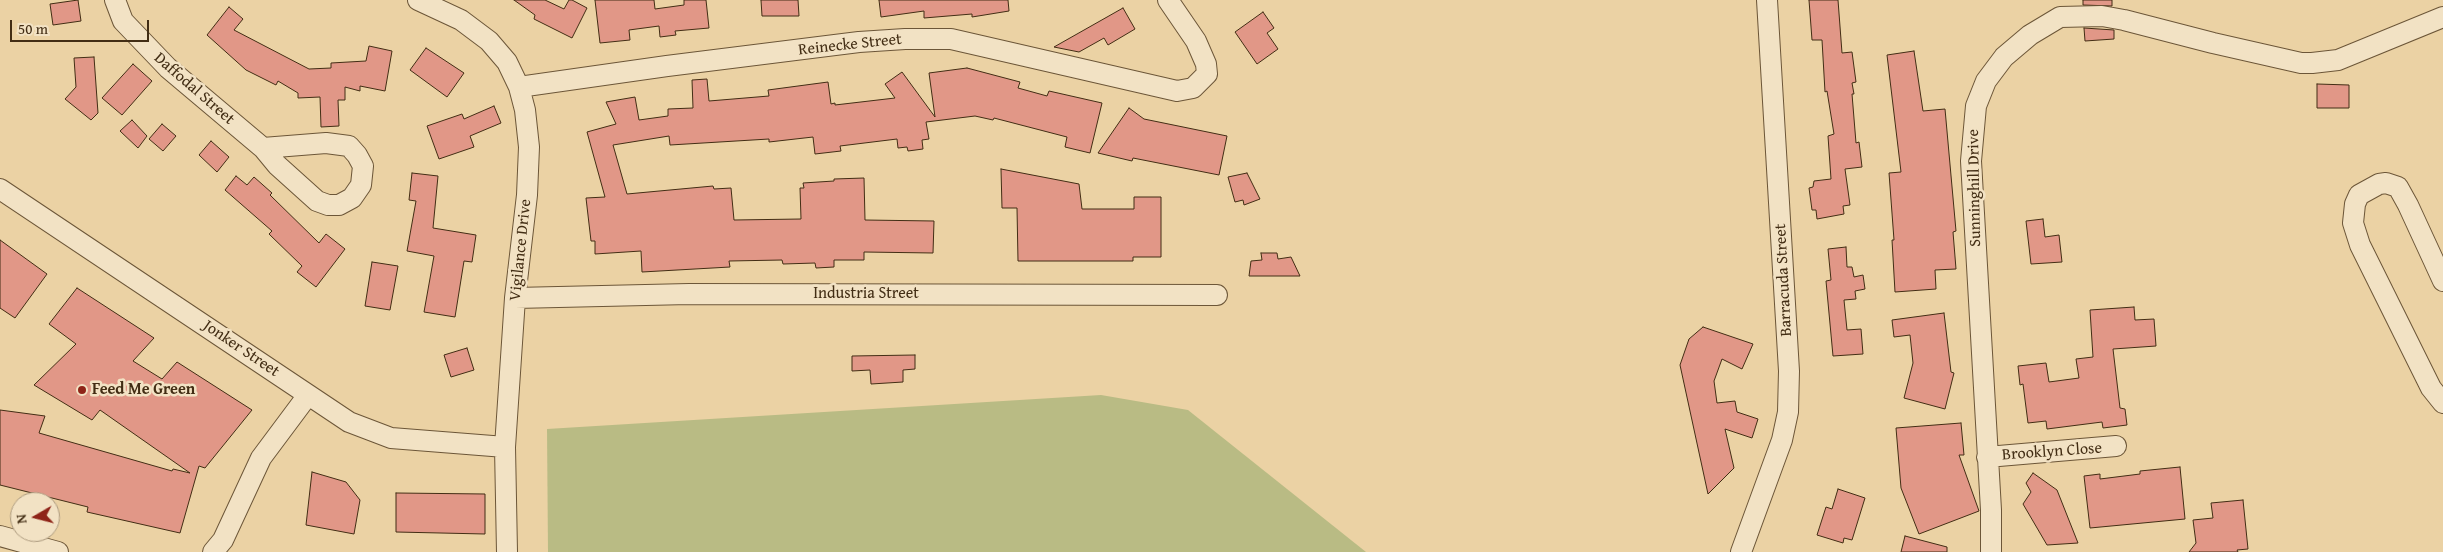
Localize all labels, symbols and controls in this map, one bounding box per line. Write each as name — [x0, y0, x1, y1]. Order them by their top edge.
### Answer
scale bar — [12, 10, 151, 42]
text: 50 m — [18, 18, 48, 39]
street label: Reinecke Street — [797, 30, 903, 60]
street label: Daffodal Street — [150, 49, 238, 129]
street label: Sunninghill Drive — [1964, 129, 1986, 247]
street label: Vigilance Drive — [506, 198, 536, 302]
street label: Barracuda Street — [1771, 223, 1797, 337]
street label: Industria Street — [813, 284, 919, 304]
street label: Jonker Street — [199, 316, 283, 382]
place label: Feed Me Green — [92, 380, 195, 400]
marker: Feed Me Green — [76, 384, 88, 396]
street label: Brooklyn Close — [2001, 439, 2103, 465]
north arrow — [10, 492, 60, 542]
text: N — [11, 513, 32, 525]

